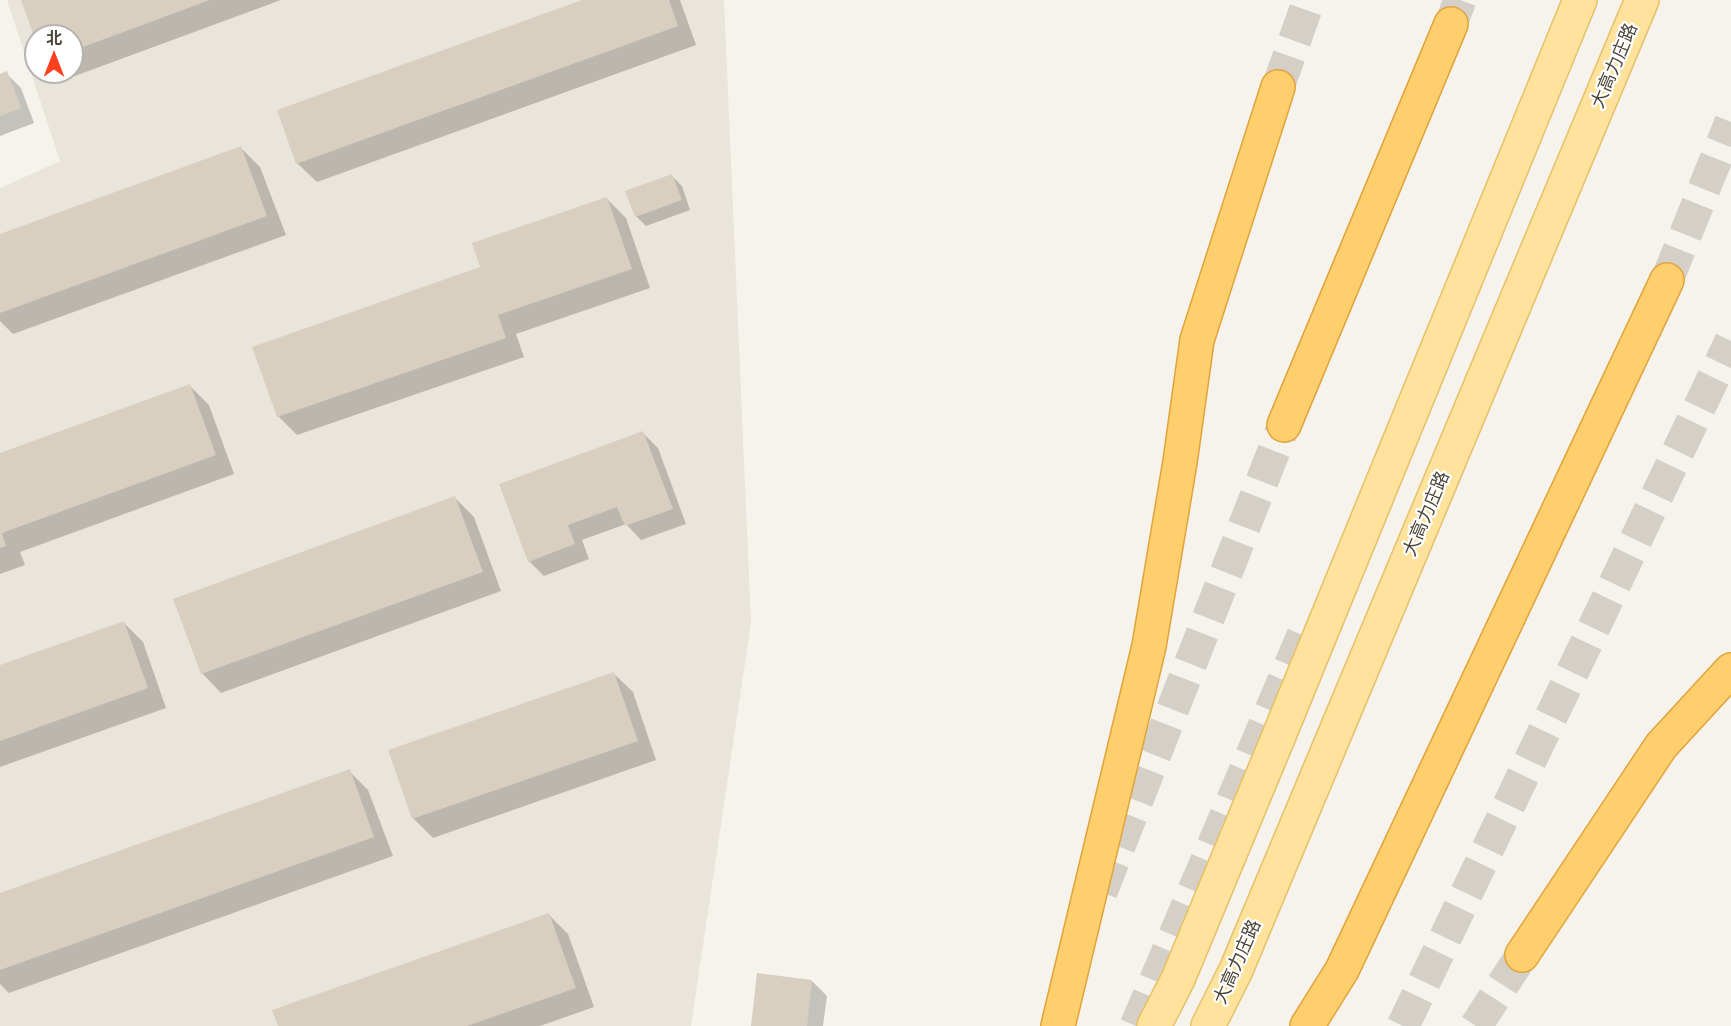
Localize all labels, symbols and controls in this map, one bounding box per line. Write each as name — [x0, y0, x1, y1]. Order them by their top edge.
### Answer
street label: 大高力庄路 — [1587, 20, 1643, 112]
north arrow — [24, 24, 84, 84]
text: 北 — [46, 27, 62, 49]
street label: 大高力庄路 — [1399, 468, 1455, 560]
street label: 大高力庄路 — [1210, 916, 1266, 1008]

